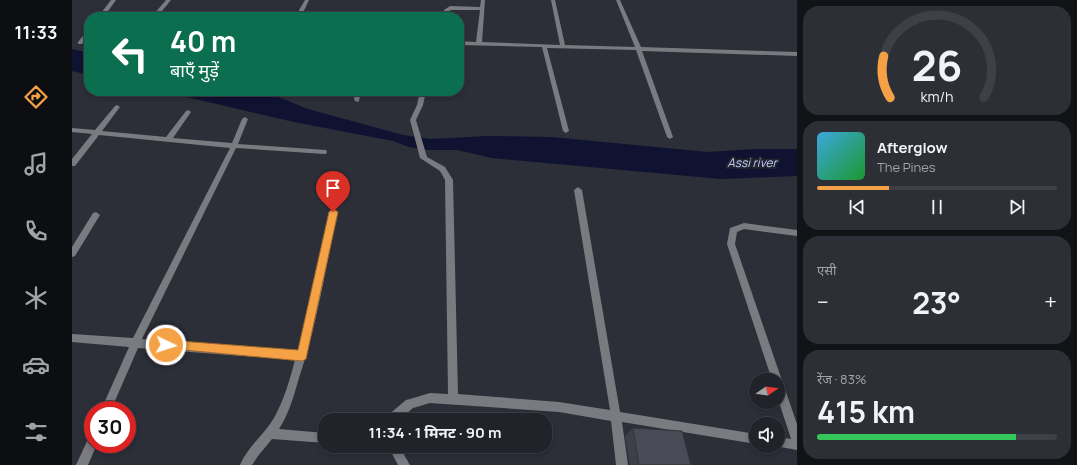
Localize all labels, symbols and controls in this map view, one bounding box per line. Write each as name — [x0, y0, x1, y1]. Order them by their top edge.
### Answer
text: 11:33 — [15, 20, 57, 44]
text: 40 m — [170, 22, 236, 60]
icon: left — [104, 28, 156, 80]
text: 26 — [912, 37, 962, 93]
text: बाएँ मुड़ें — [170, 58, 219, 82]
icon: directions — [22, 83, 50, 111]
text: km/h — [920, 87, 954, 106]
text: Afterglow — [877, 137, 948, 158]
icon: music — [22, 150, 50, 178]
water label: Assi river — [727, 154, 779, 171]
text: The Pines — [877, 158, 936, 176]
pin — [316, 171, 350, 212]
icon: arrive — [322, 177, 344, 199]
icon: previous — [846, 196, 868, 218]
icon: pause — [926, 196, 948, 218]
icon: next — [1006, 196, 1028, 218]
icon: phone — [22, 217, 50, 245]
text: एसी — [817, 261, 836, 279]
text: 23° — [912, 282, 961, 323]
icon: climate — [22, 284, 50, 312]
text: − — [817, 287, 829, 317]
text: + — [1044, 287, 1057, 317]
position arrow — [145, 324, 187, 366]
icon: car — [22, 351, 50, 379]
text: रेंज · 83% — [817, 370, 867, 388]
north arrow — [749, 373, 785, 409]
map controls — [749, 373, 785, 453]
text: 415 km — [817, 391, 915, 432]
speed limit sign: 30 — [84, 401, 136, 453]
button: sound — [749, 417, 785, 453]
icon: filters — [22, 418, 50, 446]
text: 11:34 · 1 मिनट · 90 m — [369, 422, 501, 443]

